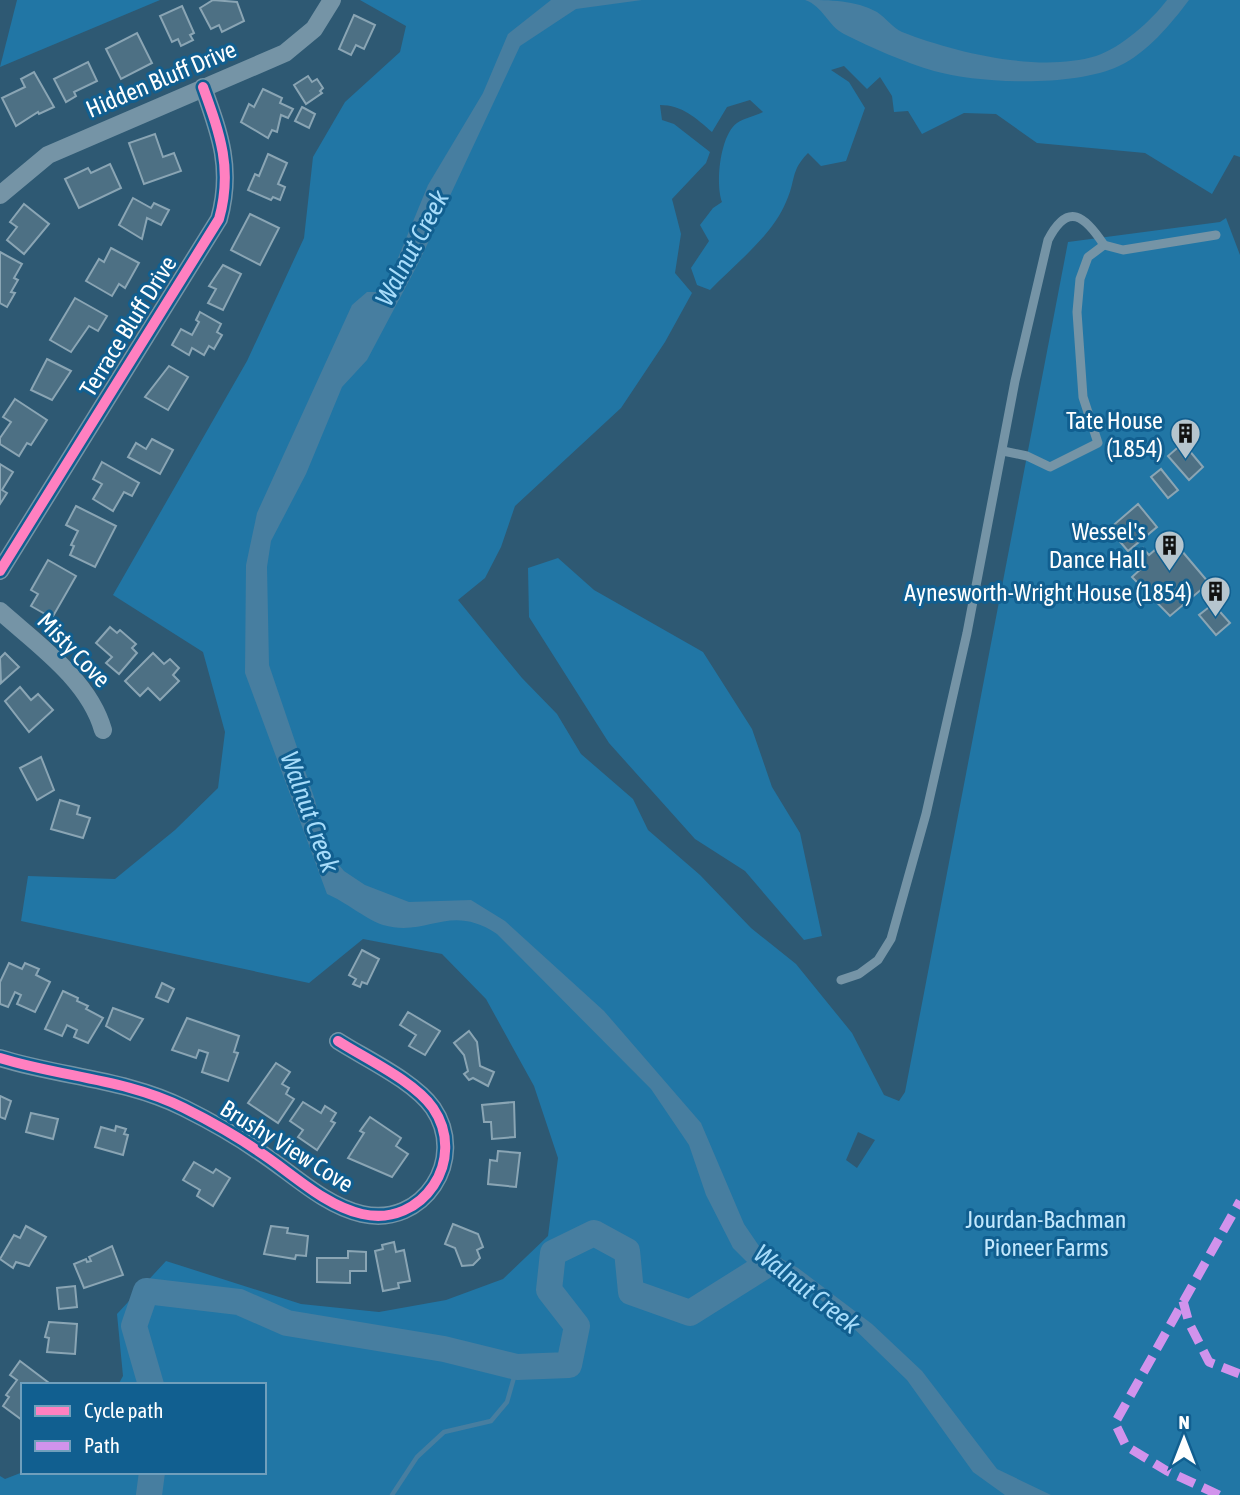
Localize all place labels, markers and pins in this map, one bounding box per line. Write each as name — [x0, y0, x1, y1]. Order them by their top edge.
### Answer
place label: Tate House (1854) — [1066, 407, 1163, 462]
building icon: Tate House (1854) — [1169, 417, 1203, 461]
place label: Wessel's Dance Hall — [1049, 518, 1147, 573]
building icon: Wessel's Dance Hall — [1152, 528, 1186, 572]
building icon: Aynesworth-Wright House (1854) — [1198, 575, 1232, 619]
place label: Aynesworth-Wright House (1854) — [904, 579, 1192, 606]

